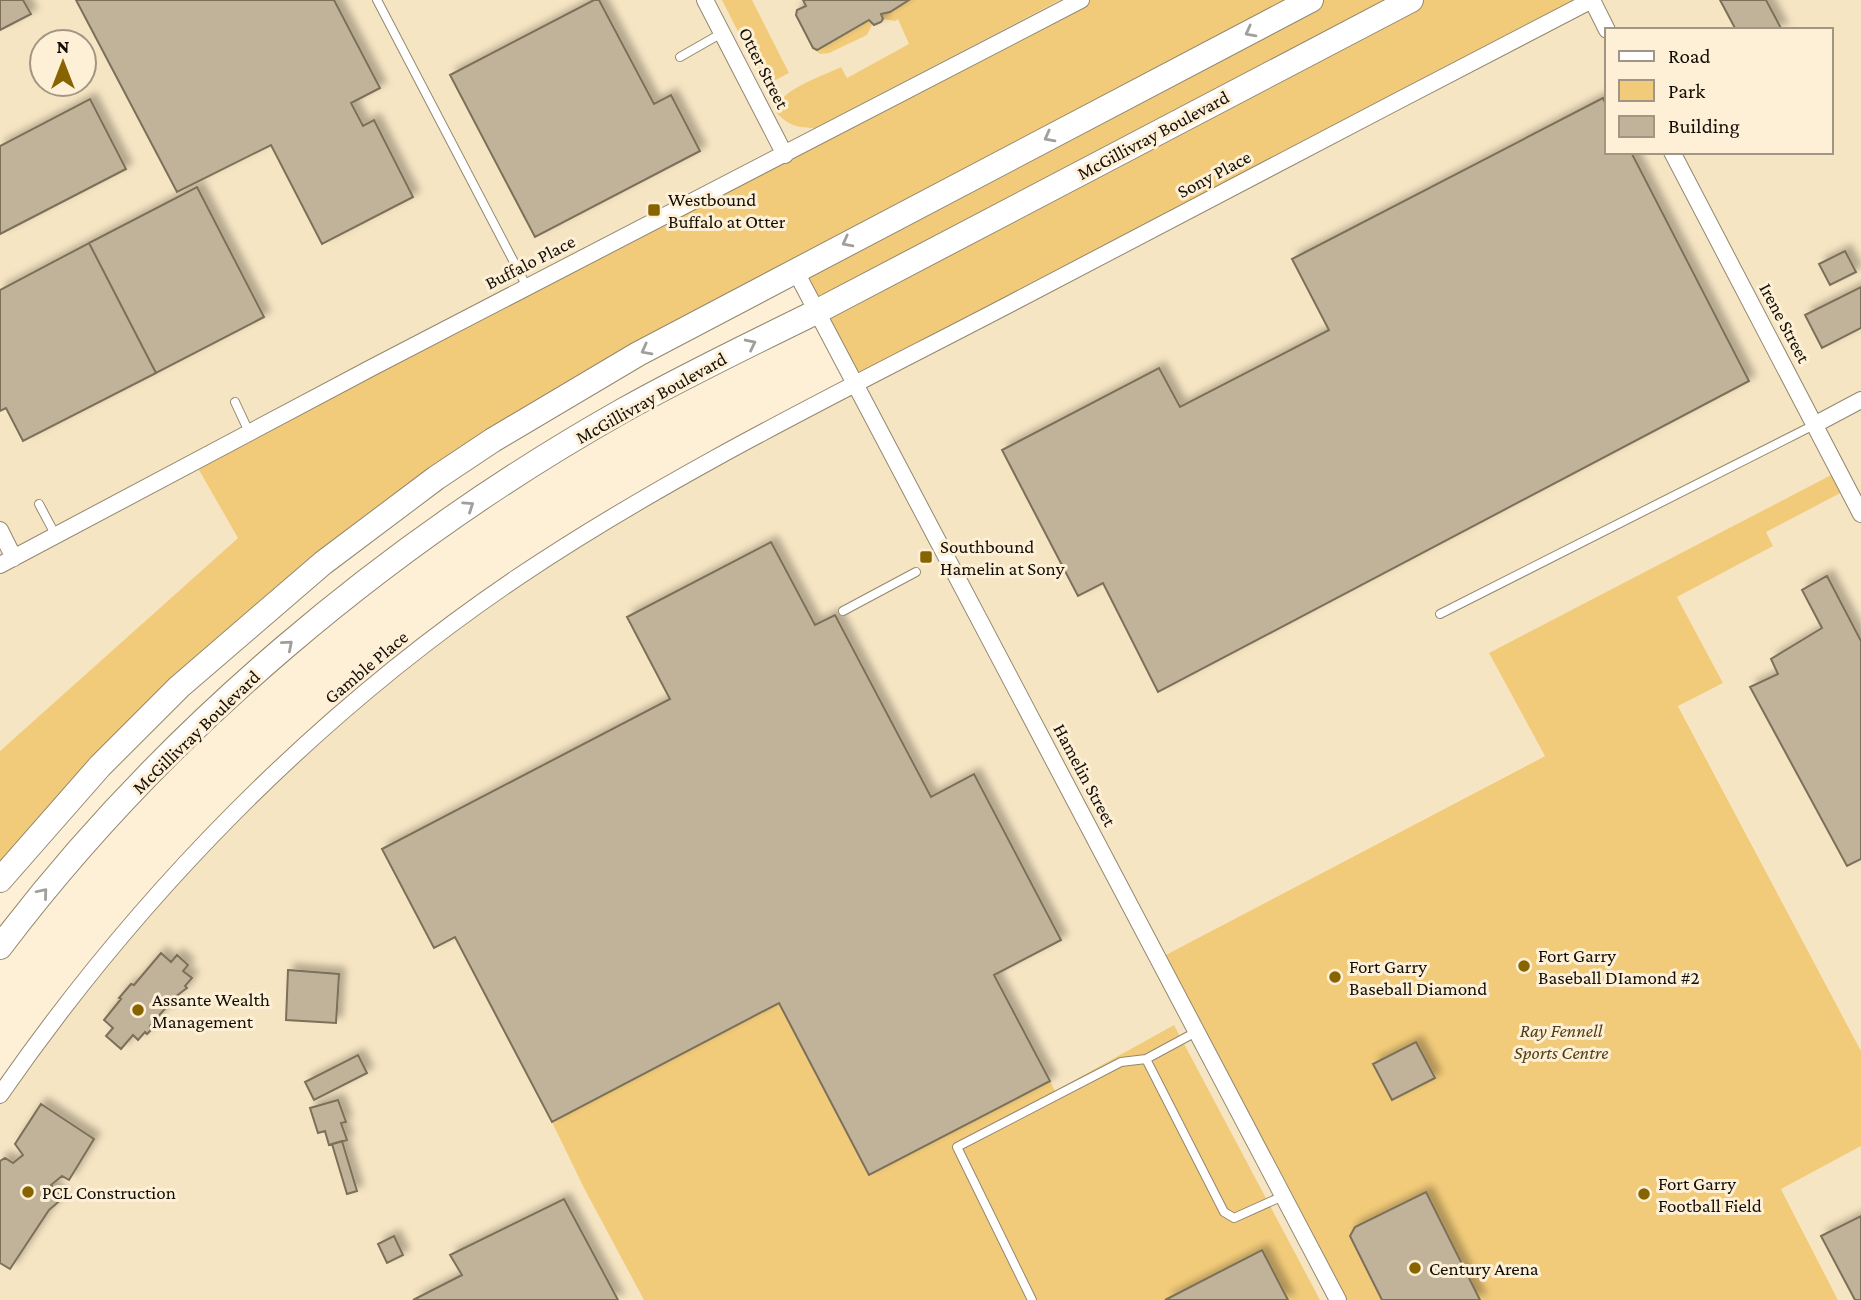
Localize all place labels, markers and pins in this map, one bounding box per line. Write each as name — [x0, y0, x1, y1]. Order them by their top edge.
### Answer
place label: Westbound Buffalo at Otter — [668, 189, 786, 232]
marker: Westbound Buffalo at Otter — [646, 202, 662, 218]
place label: Southbound Hamelin at Sony — [940, 536, 1065, 579]
marker: Southbound Hamelin at Sony — [918, 549, 934, 565]
place label: Fort Garry Baseball DIamond #2 — [1538, 945, 1700, 988]
place label: Fort Garry Baseball Diamond — [1349, 956, 1487, 999]
marker: Fort Garry Baseball DIamond #2 — [1516, 958, 1532, 974]
marker: Fort Garry Baseball Diamond — [1327, 969, 1343, 985]
place label: Assante Wealth Management — [152, 989, 270, 1032]
marker: Assante Wealth Management — [130, 1002, 146, 1018]
place label: Fort Garry Football Field — [1658, 1173, 1762, 1216]
place label: PCL Construction — [42, 1182, 176, 1203]
marker: PCL Construction — [20, 1184, 36, 1200]
marker: Fort Garry Football Field — [1636, 1186, 1652, 1202]
place label: Century Arena — [1429, 1258, 1539, 1279]
marker: Century Arena — [1407, 1260, 1423, 1276]

